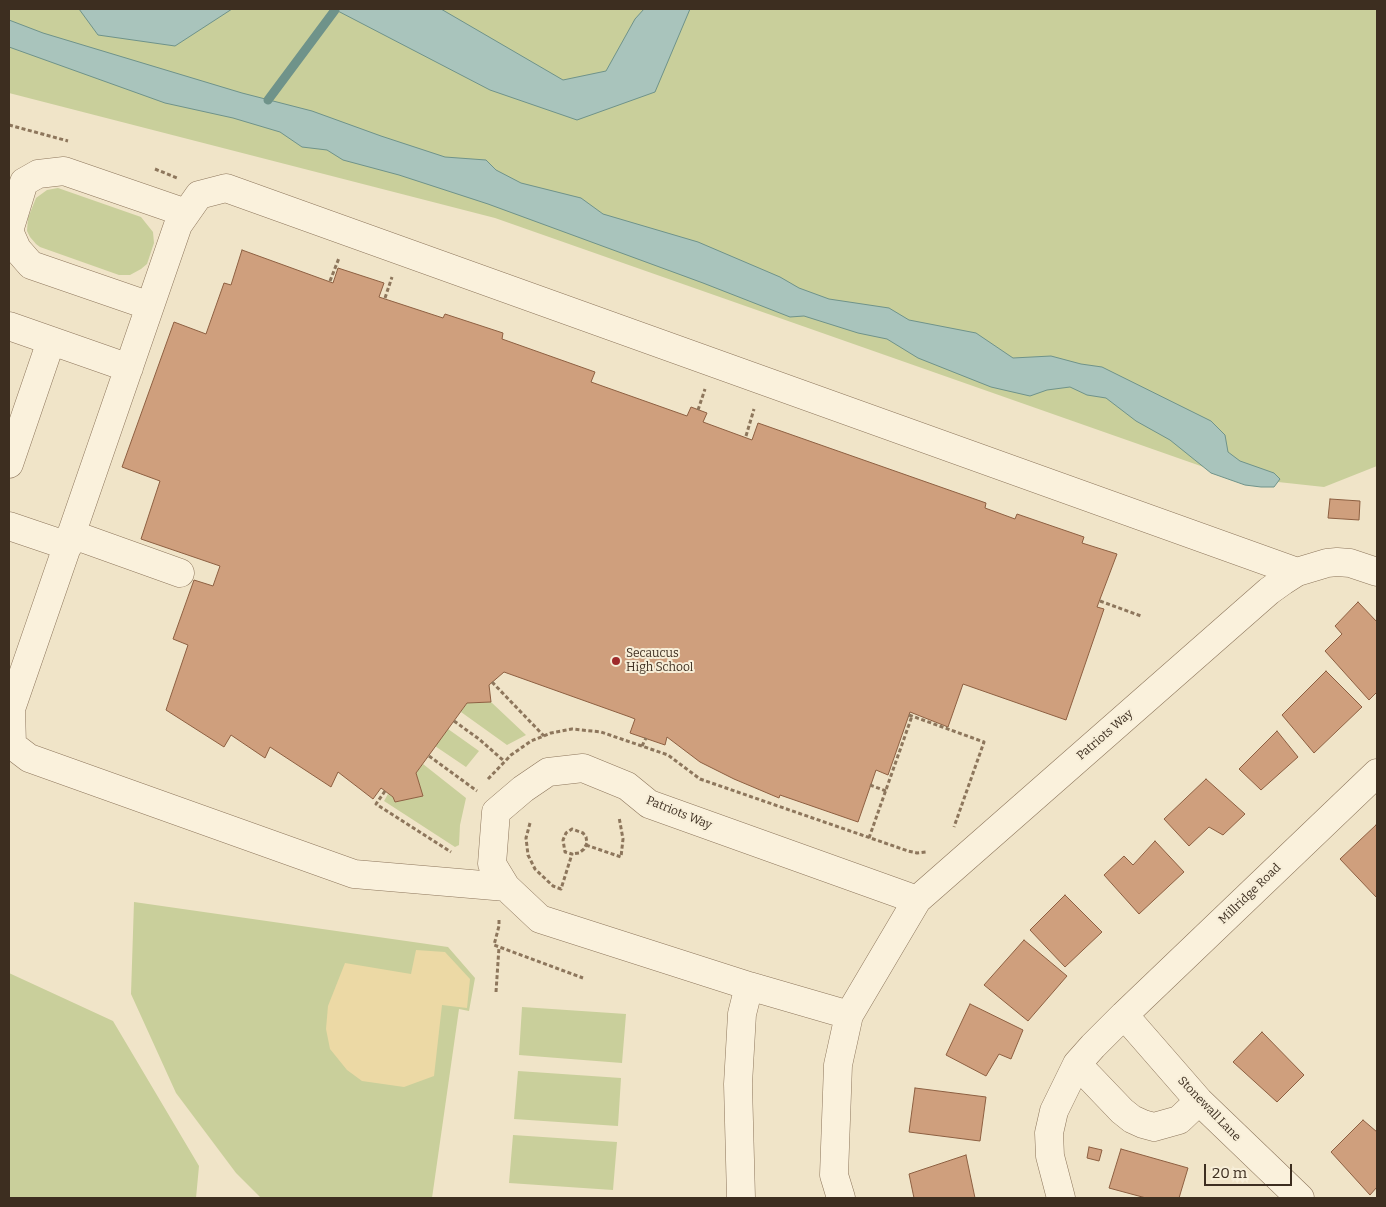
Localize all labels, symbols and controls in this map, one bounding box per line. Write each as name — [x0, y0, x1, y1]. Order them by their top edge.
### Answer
place label: Secaucus High School — [626, 647, 693, 675]
marker: Secaucus High School — [610, 655, 622, 667]
street label: Patriots Way — [1074, 707, 1136, 763]
street label: Patriots Way — [644, 793, 714, 833]
street label: Millridge Road — [1216, 861, 1284, 927]
street label: Stonewall Lane — [1174, 1074, 1244, 1144]
scale bar — [1206, 1154, 1294, 1186]
text: 20 m — [1212, 1164, 1247, 1182]

